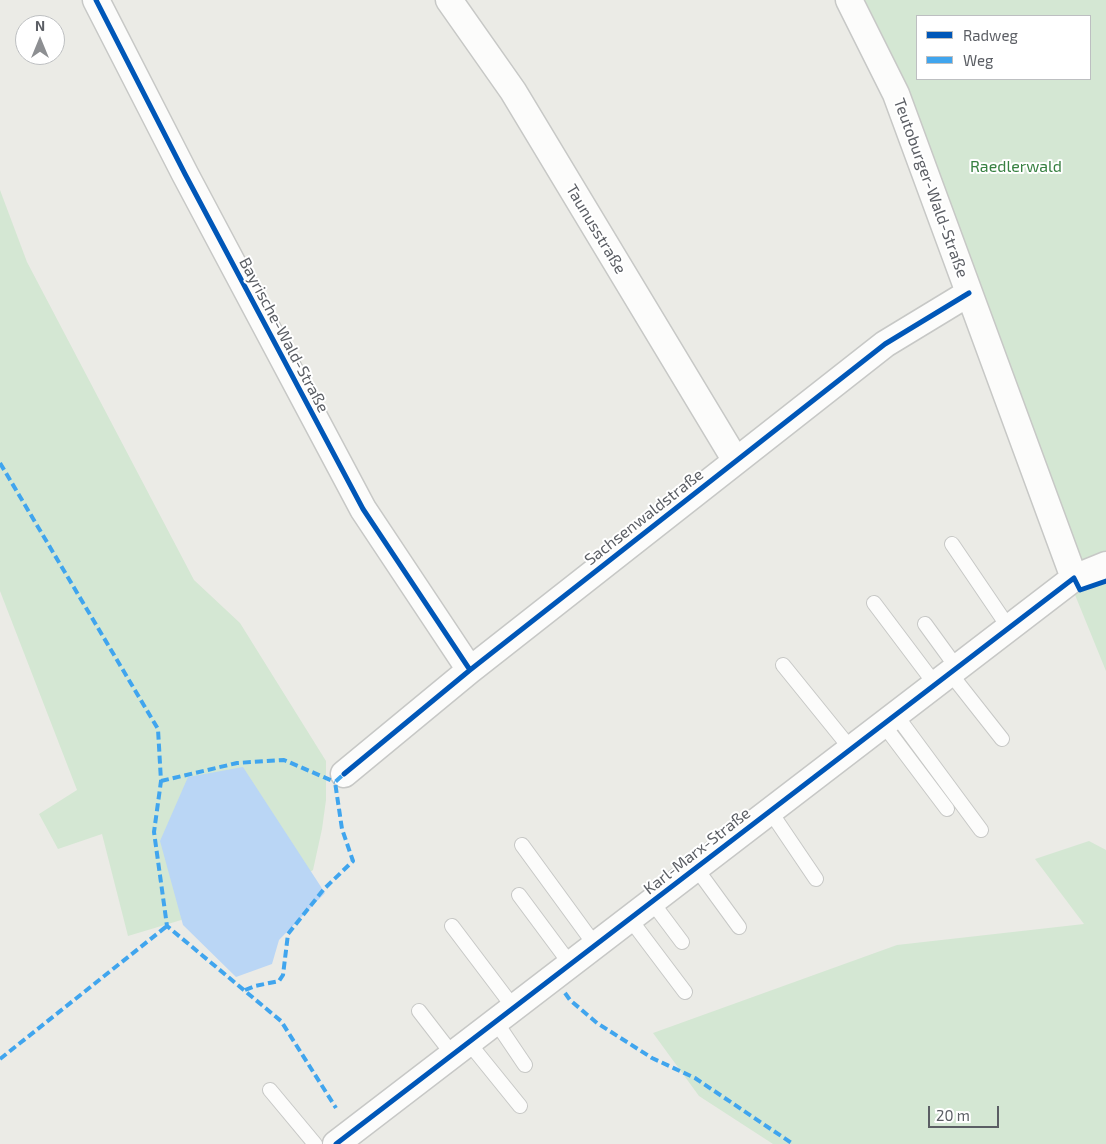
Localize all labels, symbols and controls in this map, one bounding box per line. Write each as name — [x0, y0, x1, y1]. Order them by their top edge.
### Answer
north arrow — [15, 15, 65, 65]
legend — [916, 15, 1091, 80]
text: N — [35, 17, 45, 34]
text: Radweg — [963, 26, 1018, 44]
text: Weg — [963, 51, 993, 69]
street label: Teutoburger-Wald-Straße — [890, 96, 972, 280]
park label: Raedlerwald — [970, 157, 1062, 177]
street label: Taunusstraße — [562, 181, 630, 277]
street label: Bayrische-Wald-Straße — [235, 254, 333, 416]
street label: Sachsenwaldstraße — [581, 465, 707, 569]
street label: Karl-Marx-Straße — [640, 803, 754, 899]
scale bar — [931, 1096, 1002, 1128]
text: 20 m — [936, 1106, 970, 1124]

